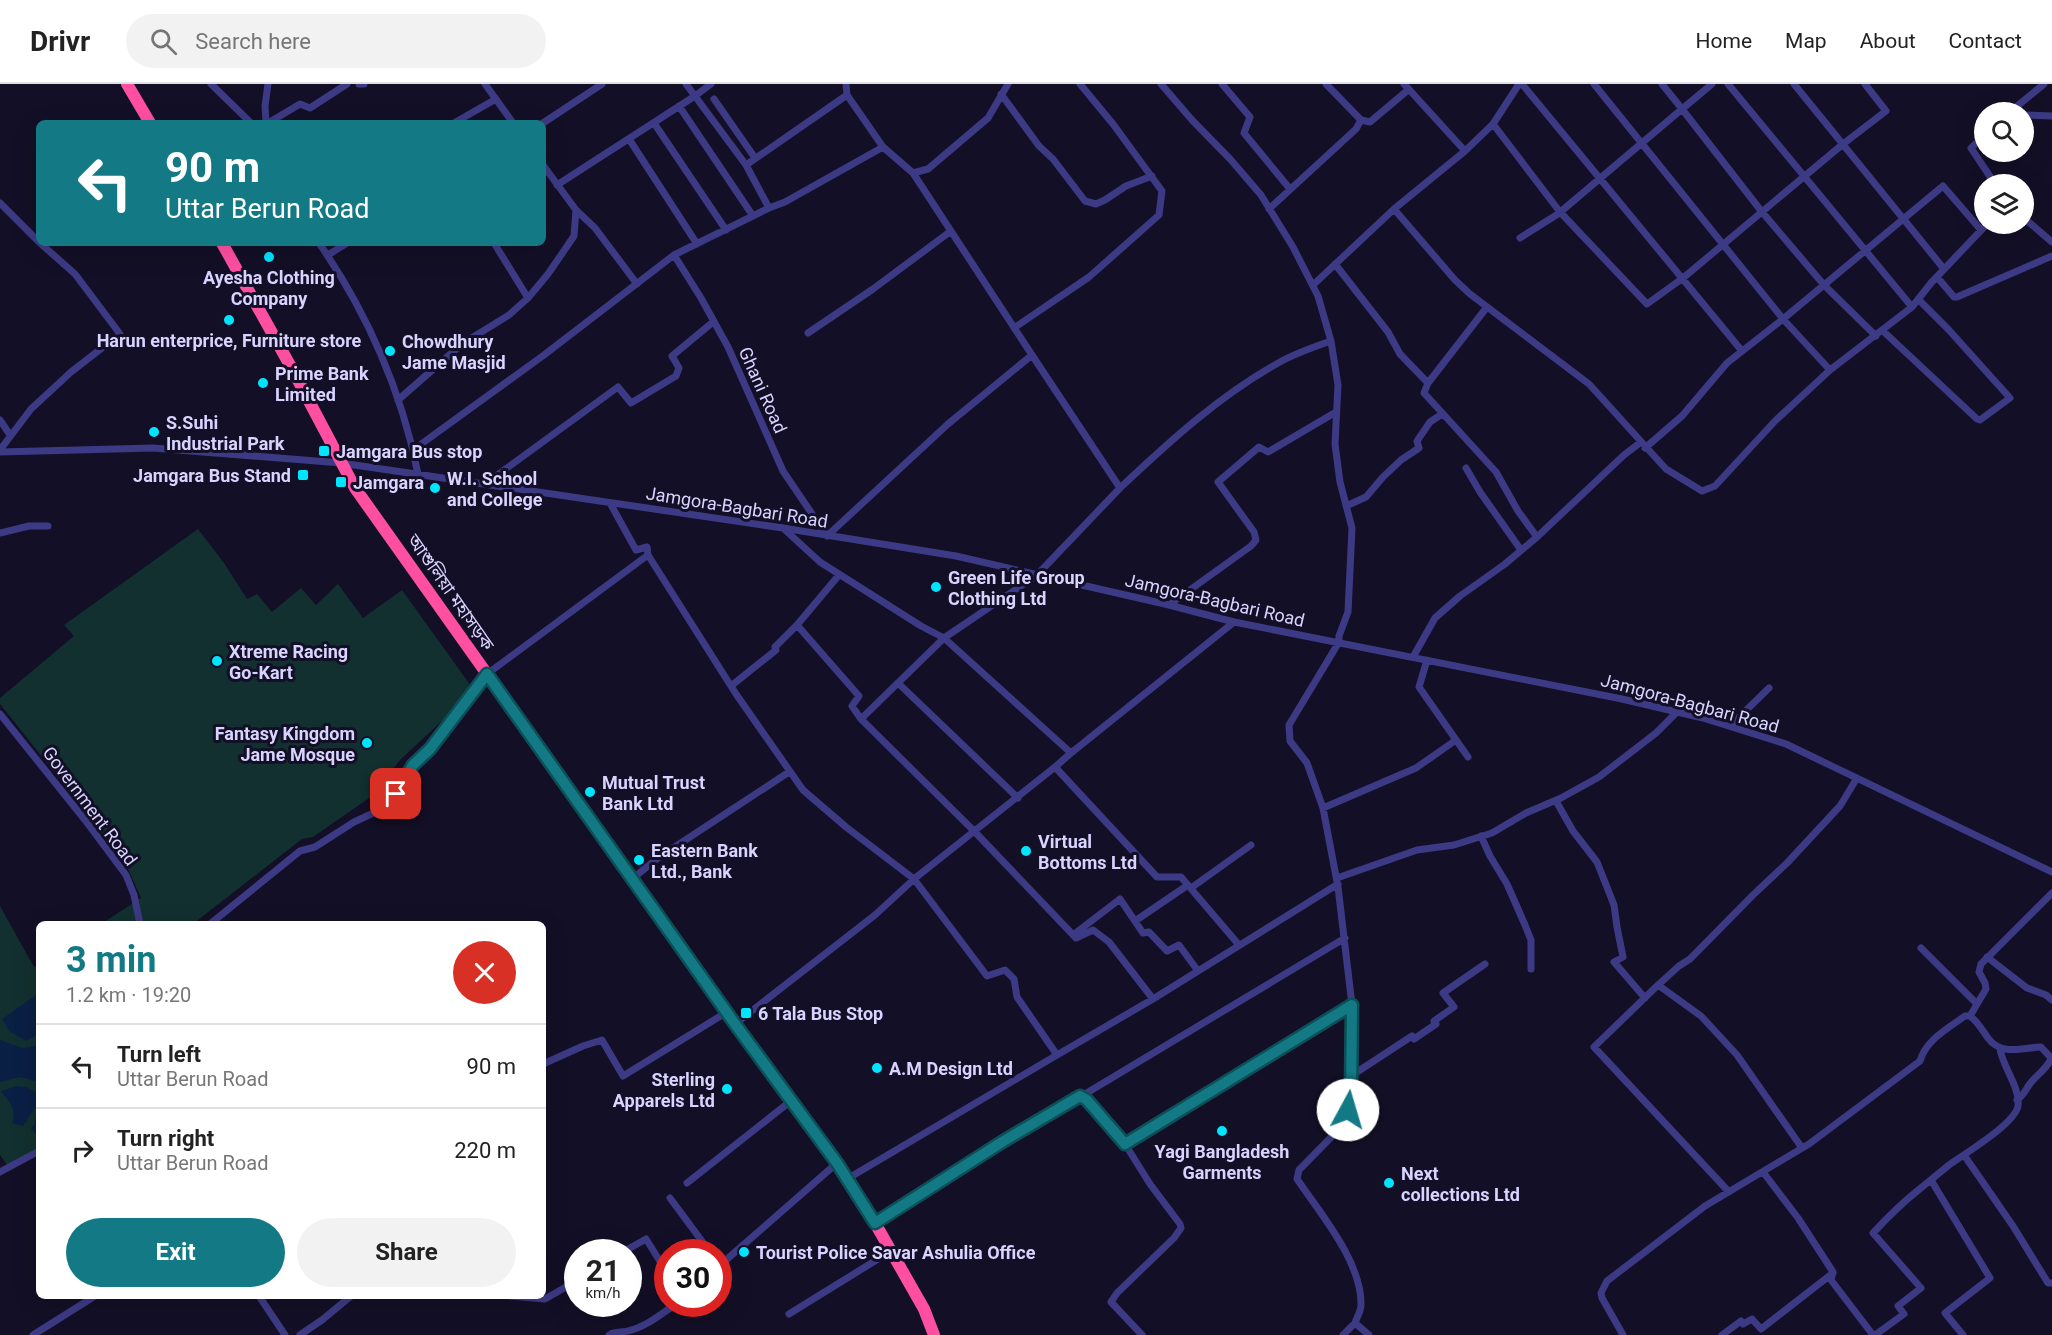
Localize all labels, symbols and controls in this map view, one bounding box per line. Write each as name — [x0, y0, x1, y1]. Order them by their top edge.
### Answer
search box — [126, 14, 546, 68]
text: Drivr — [30, 25, 90, 58]
icon: search — [147, 25, 180, 58]
text: Search here — [195, 29, 311, 54]
text: Home — [1696, 29, 1752, 53]
text: Map — [1785, 29, 1827, 53]
text: About — [1860, 29, 1916, 53]
text: Contact — [1949, 29, 2022, 53]
map controls — [1974, 102, 2034, 234]
button: search — [1974, 102, 2034, 162]
text: 90 m — [165, 143, 260, 192]
icon: left — [66, 144, 144, 222]
button: layers — [1974, 174, 2034, 234]
text: Uttar Berun Road — [165, 193, 369, 225]
marker: Ayesha Clothing Company — [262, 250, 276, 264]
place label: Ayesha Clothing Company — [203, 267, 335, 309]
marker: Harun enterprice, Furniture store — [222, 313, 236, 327]
place label: Harun enterprice, Furniture store — [97, 330, 362, 351]
place label: Chowdhury Jame Masjid — [402, 331, 506, 373]
marker: Chowdhury Jame Masjid — [383, 344, 397, 358]
street label: Ghani Road — [735, 344, 791, 436]
place label: Prime Bank Limited — [275, 363, 369, 405]
marker: Prime Bank Limited — [256, 376, 270, 390]
place label: S.Suhi Industrial Park — [166, 412, 285, 454]
marker: S.Suhi Industrial Park — [147, 425, 161, 439]
place label: Jamgara Bus stop — [336, 441, 482, 462]
marker: Jamgara Bus stop — [317, 444, 331, 458]
place label: Jamgara Bus Stand — [133, 465, 291, 486]
marker: Jamgara Bus Stand — [296, 468, 310, 482]
place label: W.I. School and College — [447, 468, 543, 510]
place label: Jamgara — [353, 472, 424, 493]
marker: Jamgara — [334, 475, 348, 489]
marker: W.I. School and College — [428, 481, 442, 495]
street label: Jamgora-Bagbari Road — [645, 482, 829, 532]
street label: আশুলিয়া মহাসড়ক — [403, 529, 499, 654]
place label: Green Life Group Clothing Ltd — [948, 567, 1085, 609]
street label: Jamgora-Bagbari Road — [1123, 569, 1307, 631]
marker: Green Life Group Clothing Ltd — [929, 580, 943, 594]
place label: Xtreme Racing Go-Kart — [229, 641, 348, 683]
marker: Xtreme Racing Go-Kart — [210, 654, 224, 668]
street label: Jamgora-Bagbari Road — [1599, 669, 1781, 737]
place label: Fantasy Kingdom Jame Mosque — [215, 723, 355, 765]
marker: Fantasy Kingdom Jame Mosque — [360, 736, 374, 750]
street label: Government Road — [38, 742, 142, 870]
pin — [370, 768, 421, 819]
place label: Mutual Trust Bank Ltd — [602, 772, 705, 814]
icon: arrive — [379, 777, 412, 810]
marker: Mutual Trust Bank Ltd — [583, 785, 597, 799]
place label: Virtual Bottoms Ltd — [1038, 831, 1137, 873]
place label: Eastern Bank Ltd., Bank — [651, 840, 758, 882]
marker: Virtual Bottoms Ltd — [1019, 844, 1033, 858]
marker: Eastern Bank Ltd., Bank — [632, 853, 646, 867]
text: 3 min — [66, 939, 157, 981]
button: close — [453, 941, 516, 1004]
text: 1.2 km · 19:20 — [66, 983, 191, 1007]
place label: 6 Tala Bus Stop — [758, 1003, 883, 1024]
marker: 6 Tala Bus Stop — [739, 1006, 753, 1020]
text: Turn left — [117, 1042, 201, 1067]
icon: left — [66, 1050, 99, 1083]
text: 90 m — [467, 1054, 516, 1079]
place label: A.M Design Ltd — [889, 1058, 1013, 1079]
marker: A.M Design Ltd — [870, 1061, 884, 1075]
text: Uttar Berun Road — [117, 1067, 268, 1091]
place label: Sterling Apparels Ltd — [613, 1069, 715, 1111]
position arrow — [1316, 1078, 1380, 1142]
marker: Sterling Apparels Ltd — [720, 1082, 734, 1096]
marker: Yagi Bangladesh Garments — [1215, 1124, 1229, 1138]
text: Turn right — [117, 1126, 214, 1151]
icon: right — [66, 1134, 99, 1167]
text: 220 m — [454, 1138, 516, 1163]
place label: Yagi Bangladesh Garments — [1155, 1141, 1289, 1183]
text: Uttar Berun Road — [117, 1151, 268, 1175]
place label: Next collections Ltd — [1401, 1163, 1520, 1205]
marker: Next collections Ltd — [1382, 1176, 1396, 1190]
button: Exit — [66, 1218, 285, 1287]
button: Share — [297, 1218, 516, 1287]
speed limit sign: 30 — [654, 1239, 732, 1317]
place label: Tourist Police Savar Ashulia Office — [756, 1242, 1036, 1263]
marker: Tourist Police Savar Ashulia Office — [737, 1245, 751, 1259]
text: 21 — [586, 1253, 620, 1288]
text: km/h — [585, 1284, 621, 1302]

